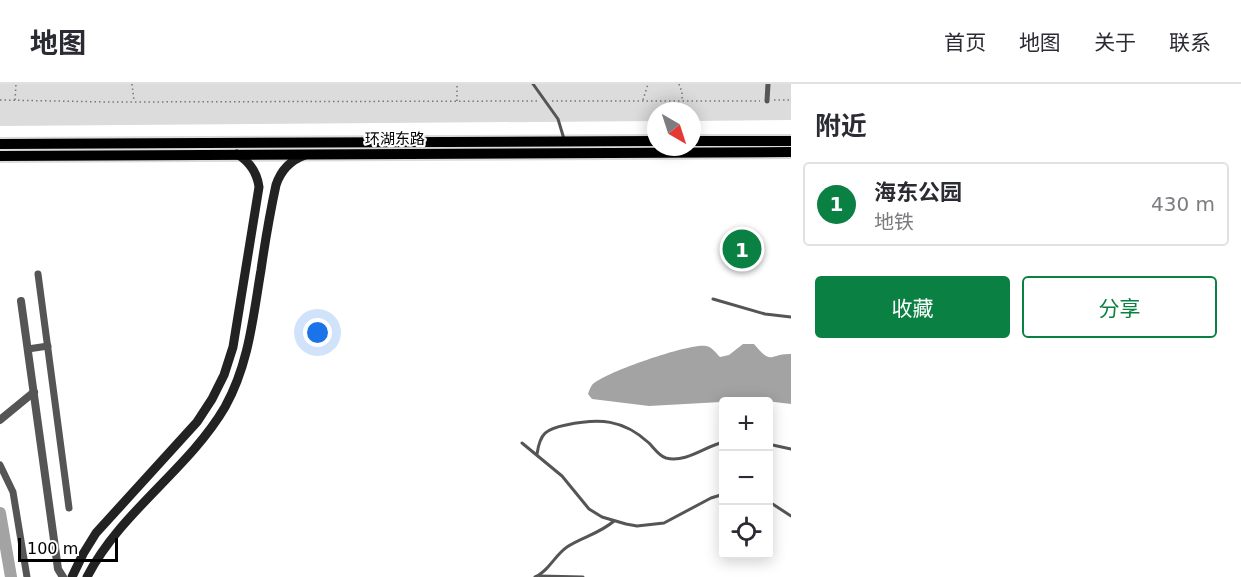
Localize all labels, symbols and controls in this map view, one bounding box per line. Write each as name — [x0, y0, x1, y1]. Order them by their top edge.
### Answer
text: 地图 — [30, 27, 86, 60]
text: 首页 — [944, 31, 986, 55]
text: 地图 — [1019, 31, 1061, 55]
text: 关于 — [1094, 31, 1136, 55]
text: 联系 — [1169, 31, 1211, 55]
north arrow — [647, 102, 701, 156]
text: 附近 — [815, 111, 867, 141]
street label: 环湖东路 — [365, 130, 425, 148]
text: 海东公园 — [874, 180, 962, 205]
text: 1 — [830, 192, 843, 216]
text: 430 m — [1151, 192, 1215, 216]
text: 地铁 — [874, 210, 914, 234]
pin: 1 — [722, 226, 762, 272]
button: 收藏 — [815, 276, 1010, 338]
button: 分享 — [1022, 276, 1217, 338]
your location — [303, 318, 332, 347]
map controls — [719, 397, 773, 559]
button: + — [719, 397, 773, 451]
button: − — [719, 451, 773, 505]
button: locate — [719, 505, 773, 559]
scale bar — [18, 535, 118, 562]
text: 100 m — [27, 539, 78, 558]

